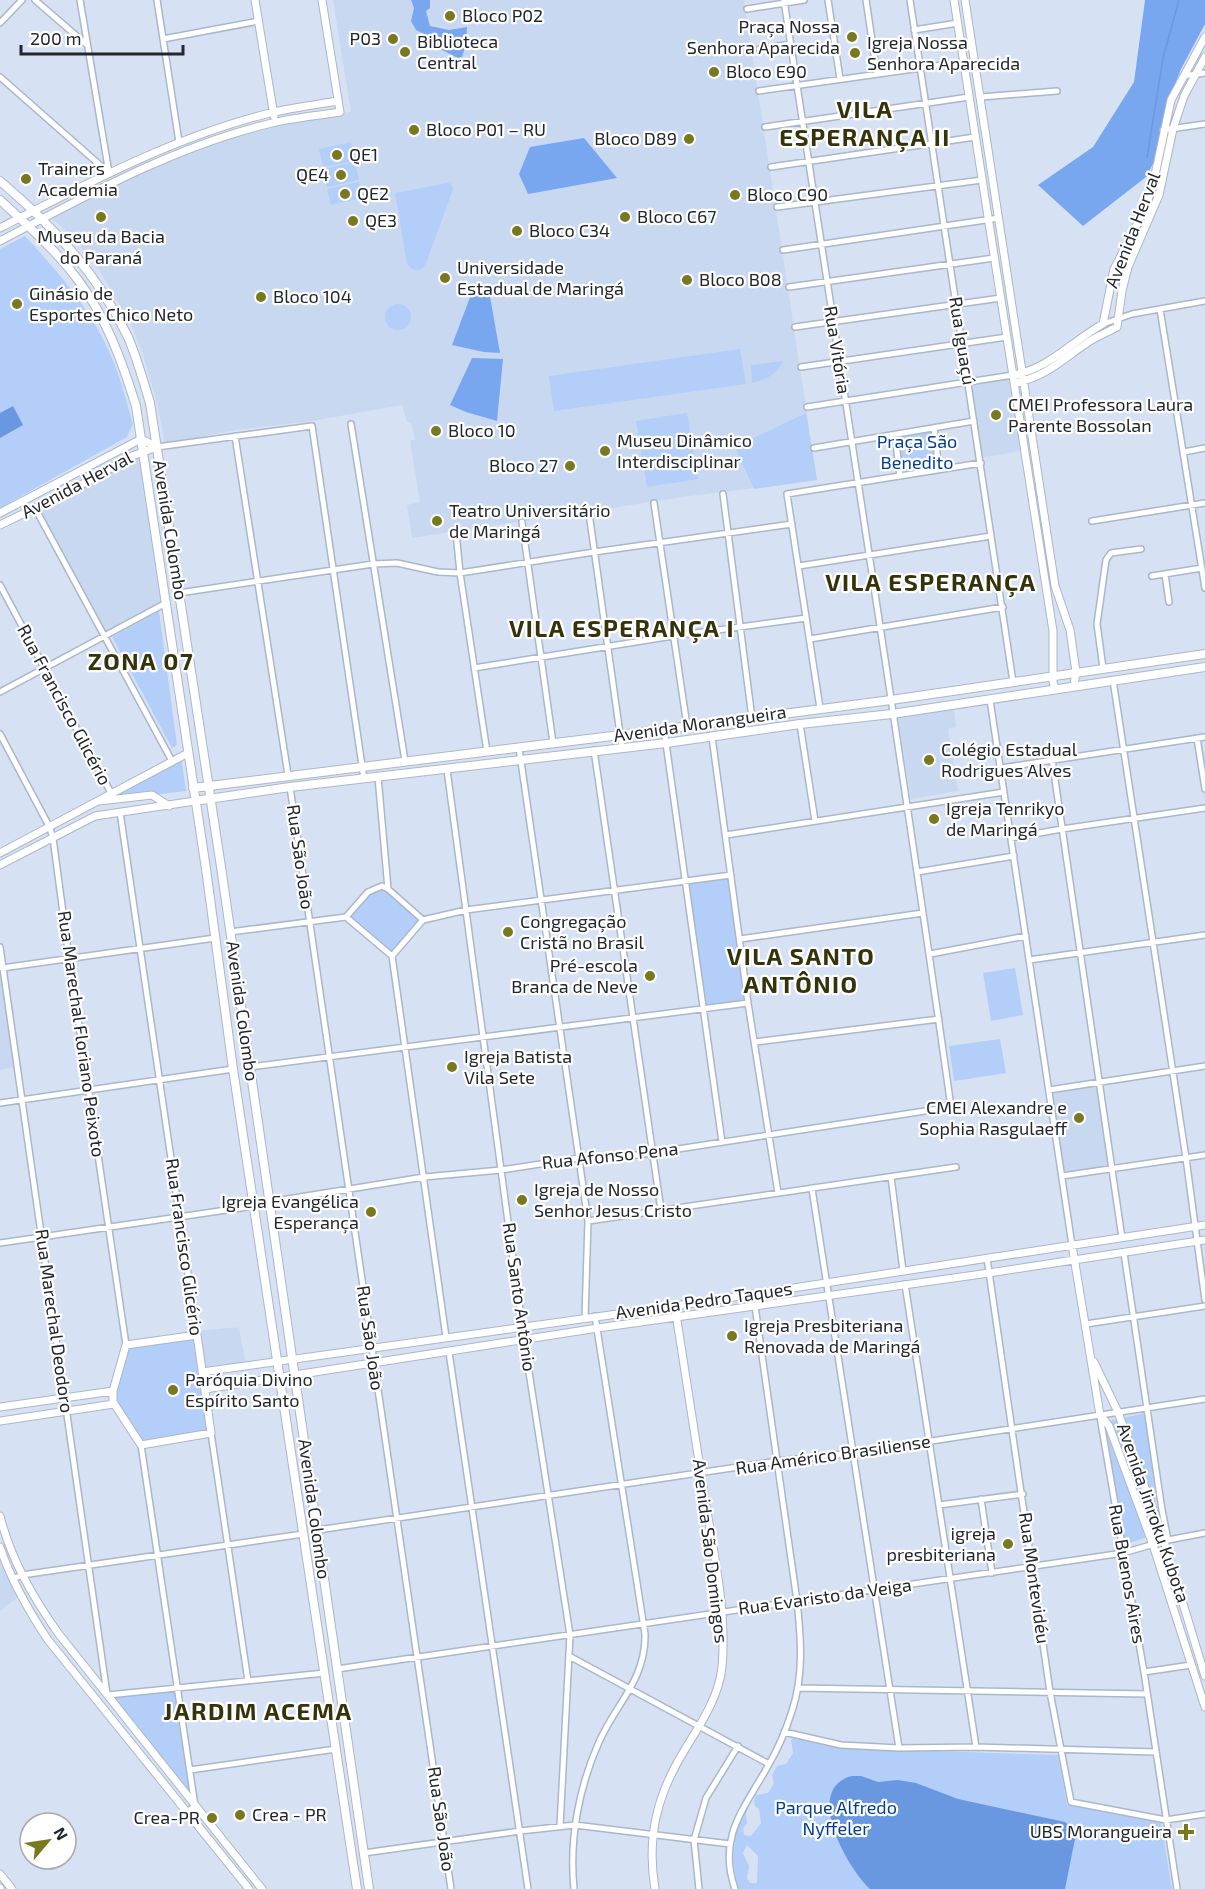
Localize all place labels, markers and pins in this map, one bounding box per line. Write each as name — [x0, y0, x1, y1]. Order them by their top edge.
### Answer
place label: Bloco P02 — [462, 4, 543, 26]
marker: Bloco P02 — [443, 9, 457, 23]
place label: Praça Nossa Senhora Aparecida — [687, 15, 840, 58]
place label: P03 — [350, 27, 381, 49]
place label: Biblioteca Central — [417, 30, 498, 73]
marker: Praça Nossa Senhora Aparecida — [845, 30, 859, 44]
place label: Igreja Nossa Senhora Aparecida — [867, 31, 1020, 74]
marker: P03 — [386, 32, 400, 46]
marker: Biblioteca Central — [398, 45, 412, 59]
marker: Igreja Nossa Senhora Aparecida — [848, 46, 862, 60]
place label: Bloco E90 — [726, 60, 807, 82]
marker: Bloco E90 — [707, 65, 721, 79]
place label: Bloco P01 – RU — [426, 118, 546, 140]
marker: Bloco P01 – RU — [407, 123, 421, 137]
place label: Bloco D89 — [594, 127, 677, 149]
marker: Bloco D89 — [682, 132, 696, 146]
place label: QE1 — [349, 143, 378, 165]
marker: QE1 — [330, 148, 344, 162]
place label: Trainers Academia — [38, 157, 118, 200]
place label: QE4 — [296, 163, 329, 185]
marker: QE4 — [334, 168, 348, 182]
marker: Trainers Academia — [19, 172, 33, 186]
place label: QE2 — [357, 182, 389, 204]
place label: Bloco C90 — [747, 183, 828, 205]
marker: QE2 — [338, 187, 352, 201]
marker: Bloco C90 — [728, 188, 742, 202]
place label: Bloco C67 — [637, 205, 716, 227]
place label: QE3 — [365, 209, 397, 231]
marker: Museu da Bacia do Paraná — [94, 210, 108, 224]
marker: Bloco C67 — [618, 210, 632, 224]
marker: QE3 — [346, 214, 360, 228]
place label: Bloco C34 — [529, 219, 610, 241]
marker: Bloco C34 — [510, 224, 524, 238]
place label: Museu da Bacia do Paraná — [37, 225, 165, 268]
place label: Universidade Estadual de Maringá — [457, 256, 624, 299]
place label: Bloco B08 — [699, 268, 782, 290]
marker: Universidade Estadual de Maringá — [438, 271, 452, 285]
marker: Bloco B08 — [680, 273, 694, 287]
place label: Ginásio de Esportes Chico Neto — [29, 282, 193, 325]
place label: Bloco 104 — [273, 285, 352, 307]
marker: Bloco 104 — [254, 290, 268, 304]
marker: Ginásio de Esportes Chico Neto — [10, 297, 24, 311]
place label: CMEI Professora Laura Parente Bossolan — [1008, 393, 1193, 436]
marker: CMEI Professora Laura Parente Bossolan — [989, 408, 1003, 422]
place label: Bloco 10 — [448, 419, 516, 441]
marker: Bloco 10 — [429, 424, 443, 438]
place label: Museu Dinâmico Interdisciplinar — [617, 429, 752, 472]
marker: Museu Dinâmico Interdisciplinar — [598, 444, 612, 458]
place label: Bloco 27 — [489, 454, 558, 476]
marker: Bloco 27 — [563, 459, 577, 473]
place label: Teatro Universitário de Maringá — [449, 499, 611, 542]
marker: Teatro Universitário de Maringá — [430, 514, 444, 528]
place label: Colégio Estadual Rodrigues Alves — [941, 738, 1078, 781]
marker: Colégio Estadual Rodrigues Alves — [922, 753, 936, 767]
place label: Igreja Tenrikyo de Maringá — [946, 797, 1064, 840]
marker: Igreja Tenrikyo de Maringá — [927, 812, 941, 826]
place label: Congregação Cristã no Brasil — [520, 910, 644, 953]
marker: Congregação Cristã no Brasil — [501, 925, 515, 939]
place label: Pré-escola Branca de Neve — [511, 954, 638, 997]
marker: Pré-escola Branca de Neve — [643, 969, 657, 983]
place label: Igreja Batista Vila Sete — [464, 1045, 572, 1088]
marker: Igreja Batista Vila Sete — [445, 1060, 459, 1074]
place label: CMEI Alexandre e Sophia Rasgulaeff — [919, 1096, 1068, 1139]
marker: CMEI Alexandre e Sophia Rasgulaeff — [1072, 1111, 1086, 1125]
place label: Igreja de Nosso Senhor Jesus Cristo — [534, 1178, 692, 1221]
place label: Igreja Evangélica Esperança — [221, 1190, 359, 1234]
marker: Igreja de Nosso Senhor Jesus Cristo — [515, 1193, 529, 1207]
marker: Igreja Evangélica Esperança — [364, 1205, 378, 1219]
place label: Igreja Presbiteriana Renovada de Maringá — [744, 1314, 920, 1357]
marker: Igreja Presbiteriana Renovada de Maringá — [725, 1329, 739, 1343]
place label: Paróquia Divino Espírito Santo — [185, 1368, 313, 1411]
marker: Paróquia Divino Espírito Santo — [166, 1383, 180, 1397]
place label: igreja presbiteriana — [887, 1522, 996, 1565]
marker: igreja presbiteriana — [1001, 1537, 1015, 1551]
place label: Crea - PR — [252, 1803, 327, 1825]
place label: Crea-PR — [133, 1806, 200, 1828]
marker: Crea - PR — [233, 1808, 247, 1822]
marker: Crea-PR — [205, 1811, 219, 1825]
place label: UBS Morangueira — [1030, 1820, 1172, 1842]
marker: UBS Morangueira — [1177, 1823, 1195, 1841]

